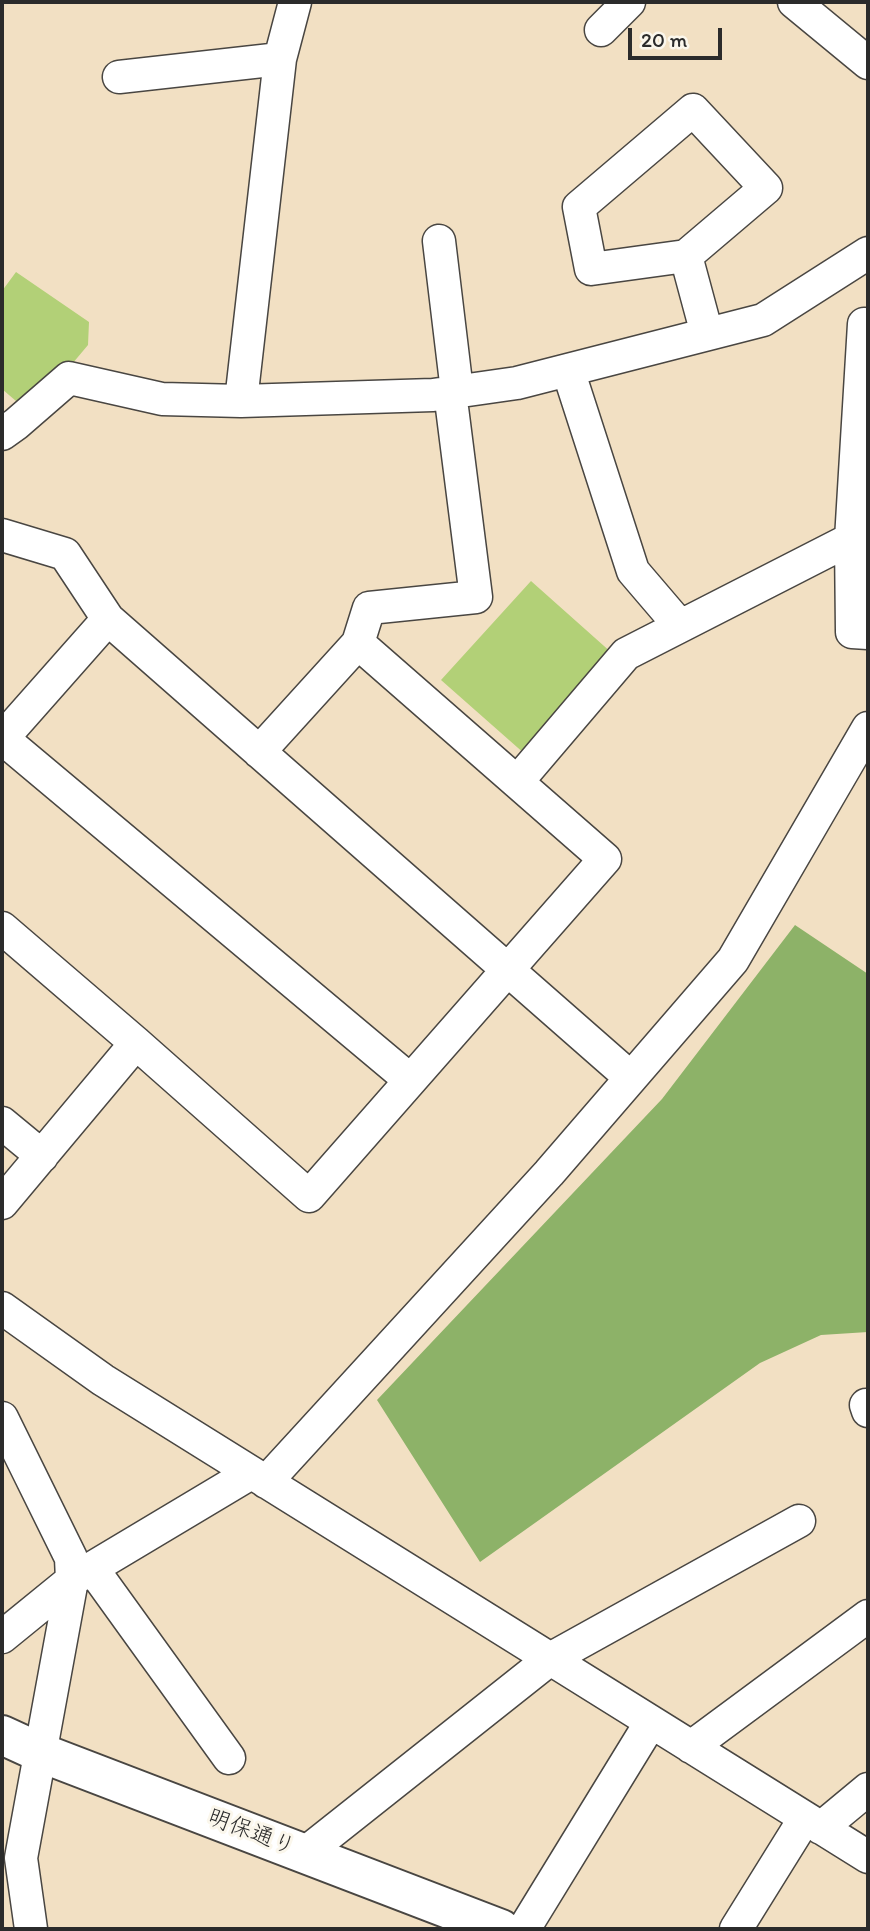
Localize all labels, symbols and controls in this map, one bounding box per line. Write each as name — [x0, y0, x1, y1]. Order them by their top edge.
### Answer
scale bar — [632, 14, 726, 58]
text: 20 m — [641, 27, 687, 52]
street label: 明保通り — [203, 1804, 299, 1862]

